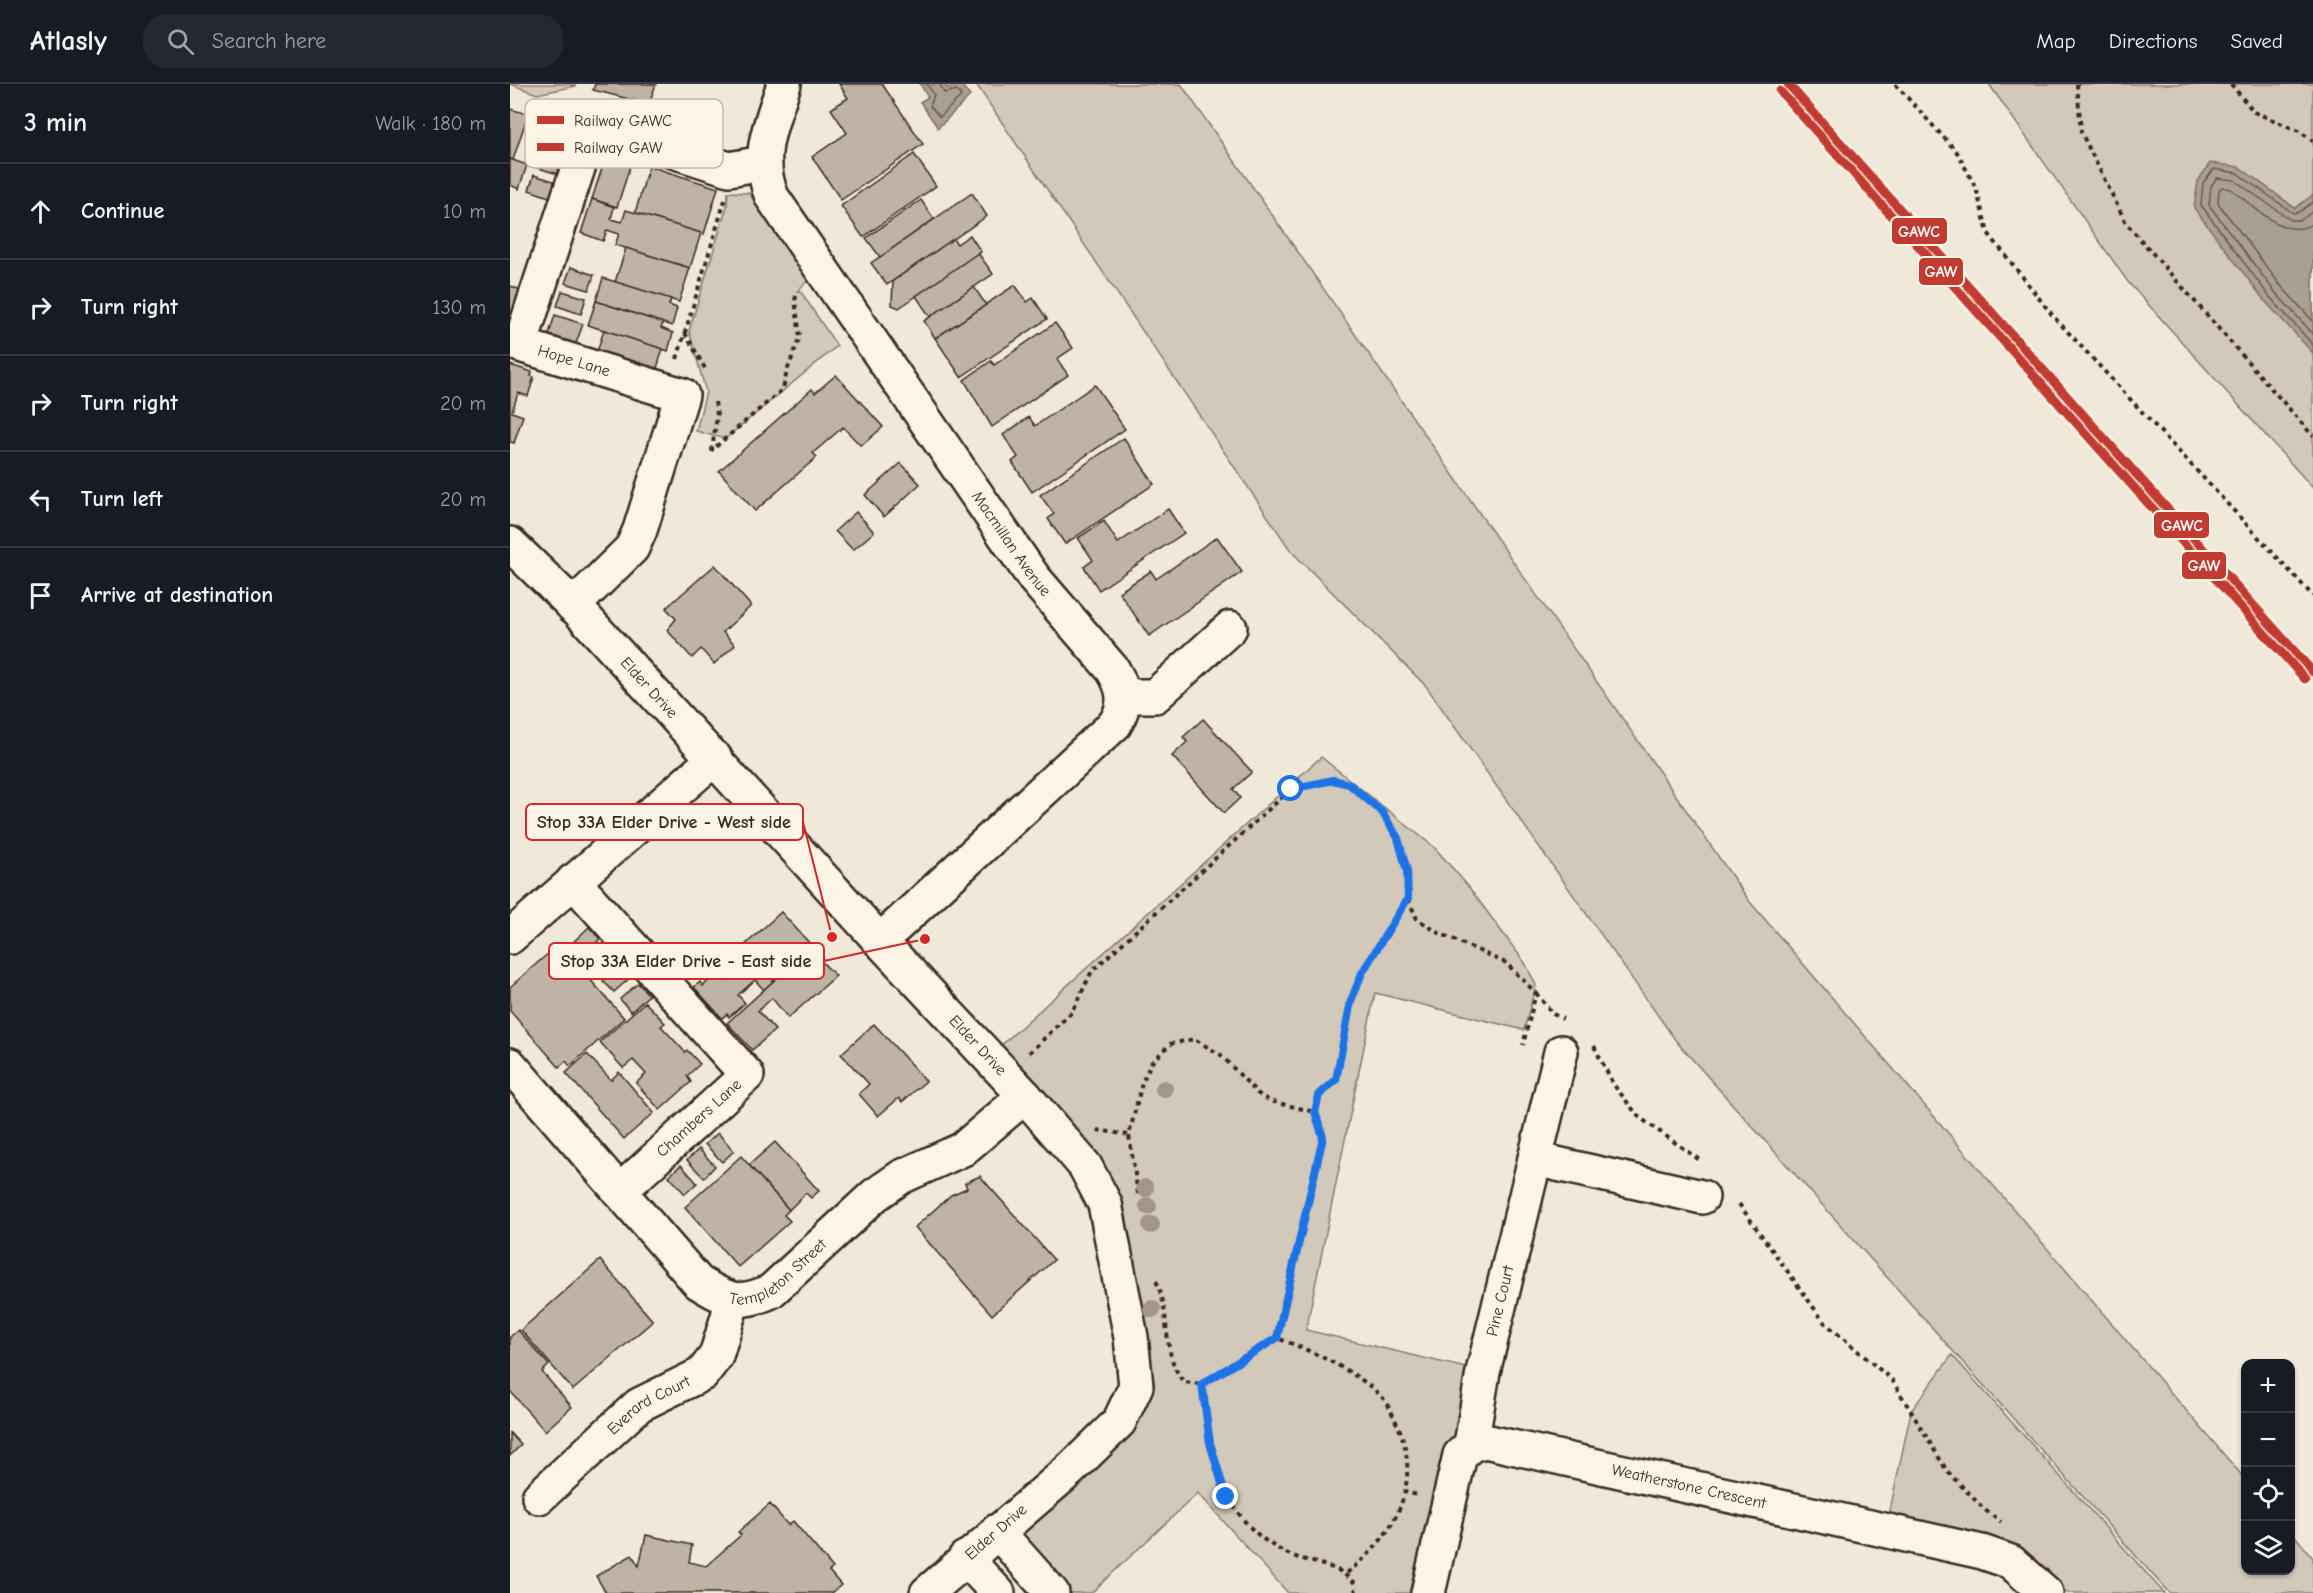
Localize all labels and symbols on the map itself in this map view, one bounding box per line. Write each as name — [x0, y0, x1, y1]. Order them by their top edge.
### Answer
legend — [525, 99, 723, 168]
text: Railway GAWC — [574, 112, 672, 130]
text: Railway GAW — [574, 139, 663, 157]
line badge: GAWC — [1891, 217, 1948, 245]
text: GAWC — [1898, 223, 1940, 241]
line badge: GAW — [1918, 257, 1964, 286]
text: GAW — [1925, 263, 1958, 281]
street label: Hope Lane — [536, 341, 612, 381]
street label: Macmillan Avenue — [968, 488, 1055, 600]
line badge: GAWC — [2153, 511, 2210, 539]
text: GAWC — [2161, 517, 2203, 535]
line badge: GAW — [2181, 551, 2227, 580]
text: GAW — [2188, 557, 2221, 575]
street label: Elder Drive — [617, 654, 681, 722]
route start — [1277, 775, 1303, 801]
callout: Stop 33A Elder Drive - West side — [526, 804, 803, 840]
text: Stop 33A Elder Drive - West side — [537, 812, 791, 833]
callout: Stop 33A Elder Drive - East side — [549, 943, 824, 979]
text: Stop 33A Elder Drive - East side — [561, 951, 811, 972]
street label: Elder Drive — [945, 1012, 1010, 1079]
street label: Chambers Lane — [653, 1075, 745, 1161]
street label: Templeton Street — [728, 1235, 830, 1309]
street label: Pine Court — [1483, 1263, 1518, 1338]
street label: Everard Court — [604, 1372, 693, 1438]
street label: Weatherstone Crescent — [1610, 1461, 1768, 1513]
route end — [1212, 1483, 1238, 1509]
street label: Elder Drive — [961, 1500, 1031, 1564]

